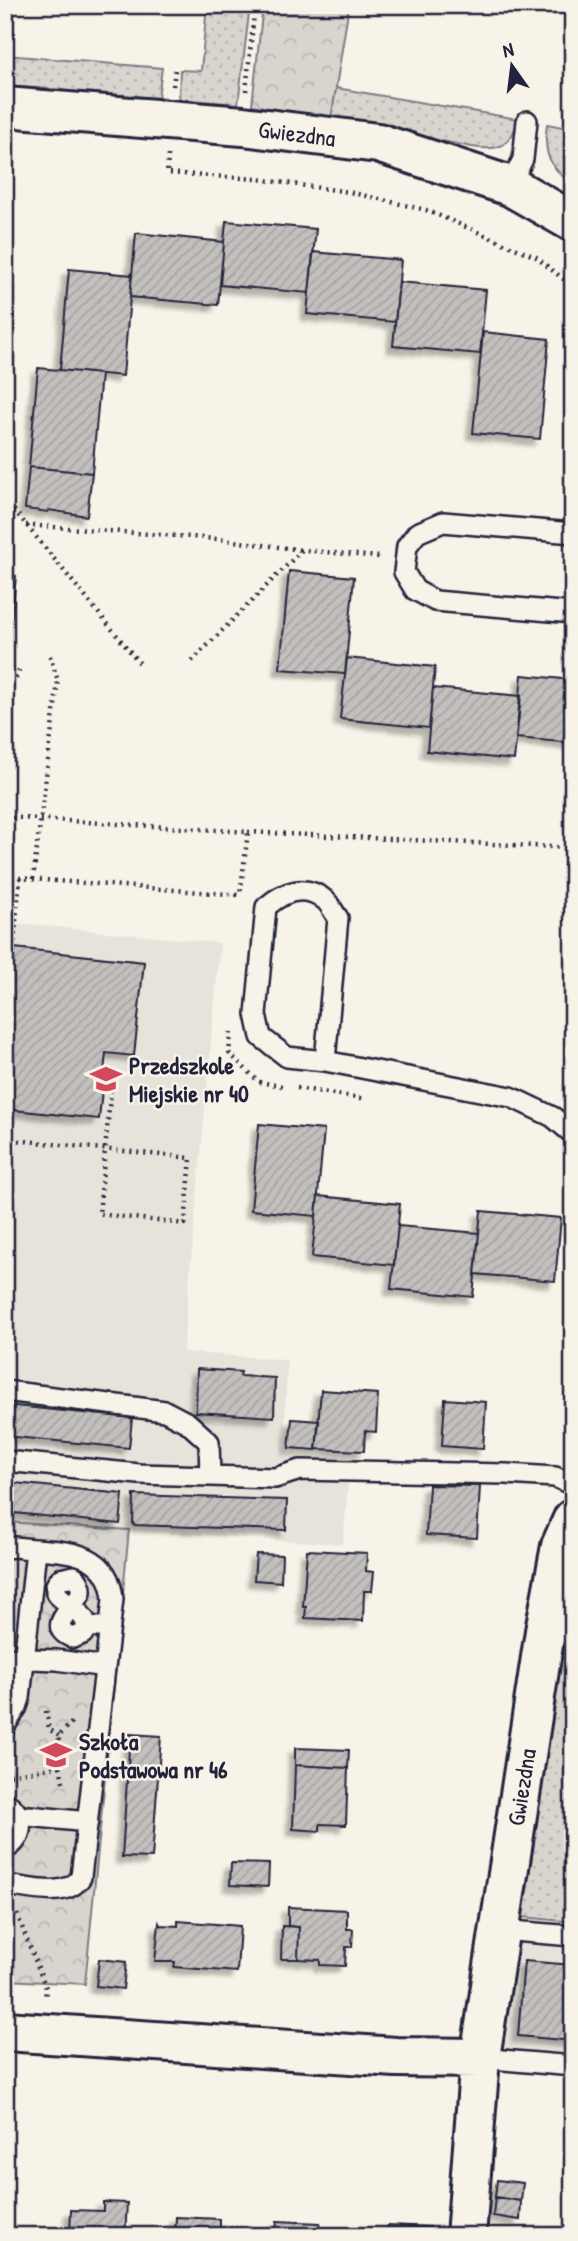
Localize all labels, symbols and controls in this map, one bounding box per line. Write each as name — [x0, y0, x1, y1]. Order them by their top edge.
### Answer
north arrow — [476, 32, 546, 102]
text: N — [500, 36, 516, 63]
street label: Gwiezdna — [257, 112, 337, 154]
place label: Przedszkole Miejskie nr 40 — [129, 1049, 249, 1109]
school or university icon: Przedszkole Miejskie nr 40 — [89, 1062, 123, 1096]
place label: Szkoła Podstawowa nr 46 — [79, 1725, 228, 1785]
school or university icon: Szkoła Podstawowa nr 46 — [39, 1738, 73, 1772]
street label: Gwiezdna — [499, 1746, 543, 1828]

